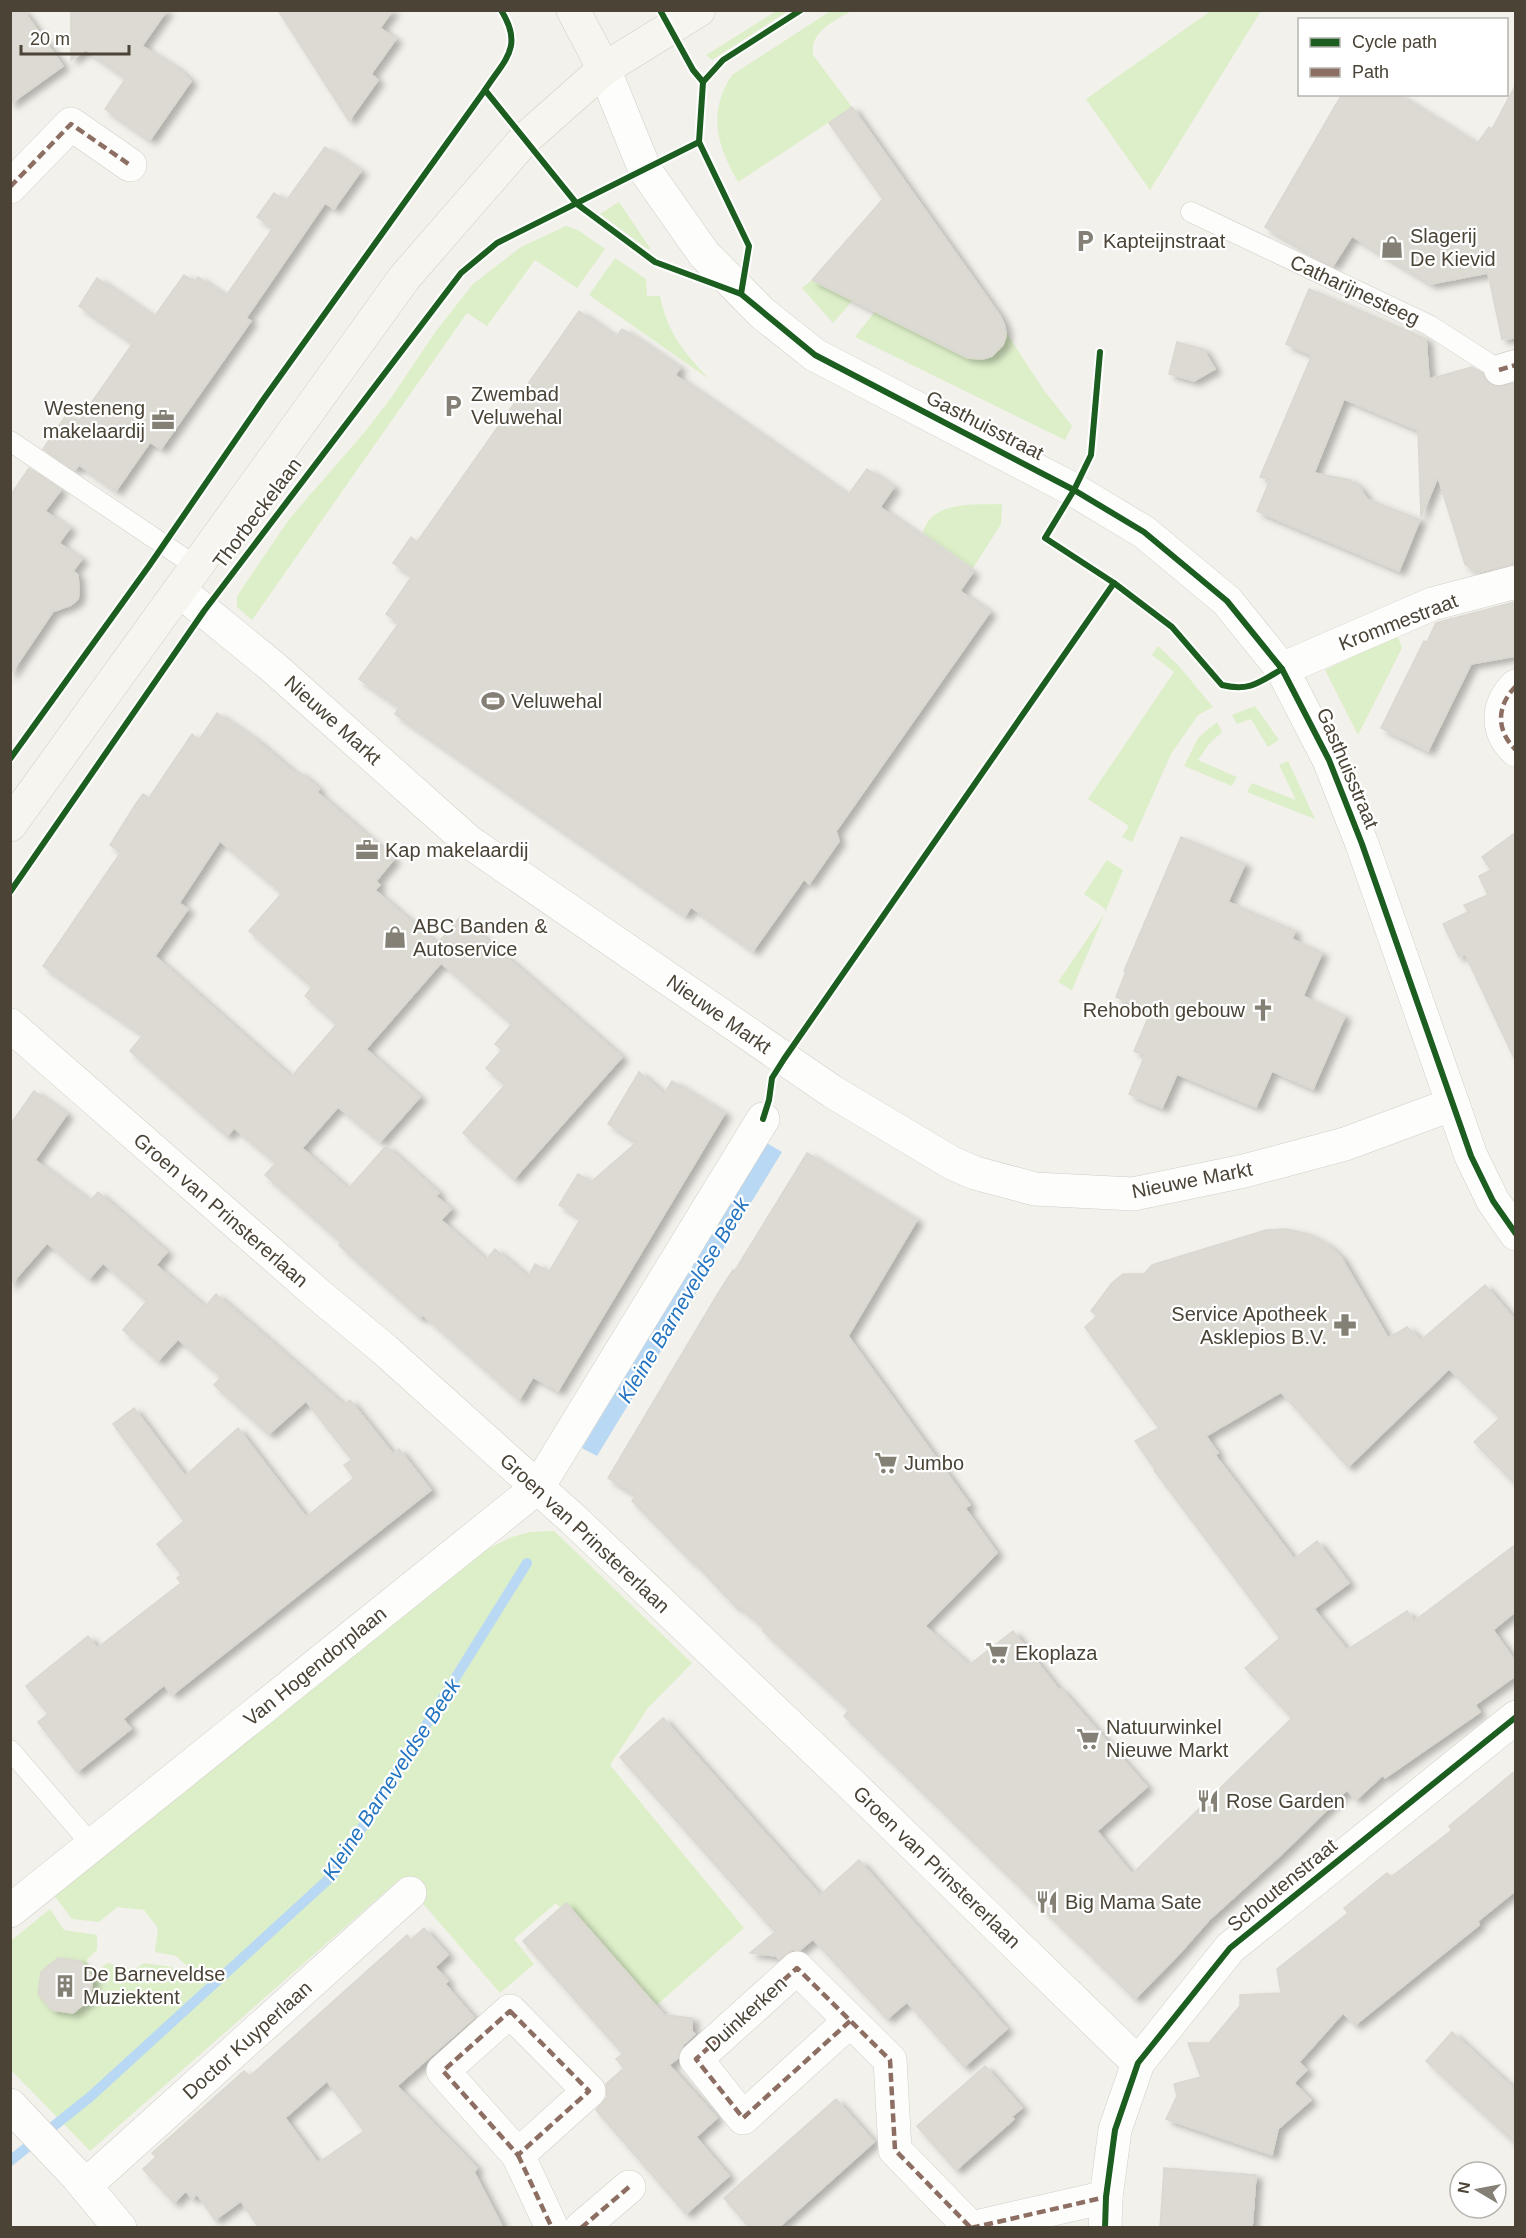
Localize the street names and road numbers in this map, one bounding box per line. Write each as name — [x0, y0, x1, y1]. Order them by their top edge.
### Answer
street label: Catharijnesteeg — [1287, 250, 1423, 330]
street label: Gasthuisstraat — [923, 386, 1048, 464]
street label: Thorbeckelaan — [208, 454, 306, 572]
street label: Krommestraat — [1335, 589, 1461, 655]
street label: Nieuwe Markt — [280, 671, 386, 769]
street label: Gasthuisstraat — [1313, 704, 1383, 832]
street label: Nieuwe Markt — [663, 970, 776, 1058]
street label: Groen van Prinstererlaan — [129, 1128, 313, 1292]
street label: Nieuwe Markt — [1130, 1157, 1255, 1202]
street label: Groen van Prinstererlaan — [496, 1449, 674, 1617]
street label: Van Hogendorplaan — [240, 1602, 390, 1730]
street label: Groen van Prinstererlaan — [849, 1781, 1025, 1953]
street label: Schoutenstraat — [1223, 1834, 1342, 1936]
street label: Duinkerken — [701, 1972, 791, 2056]
street label: Doctor Kuyperlaan — [178, 1976, 316, 2104]

